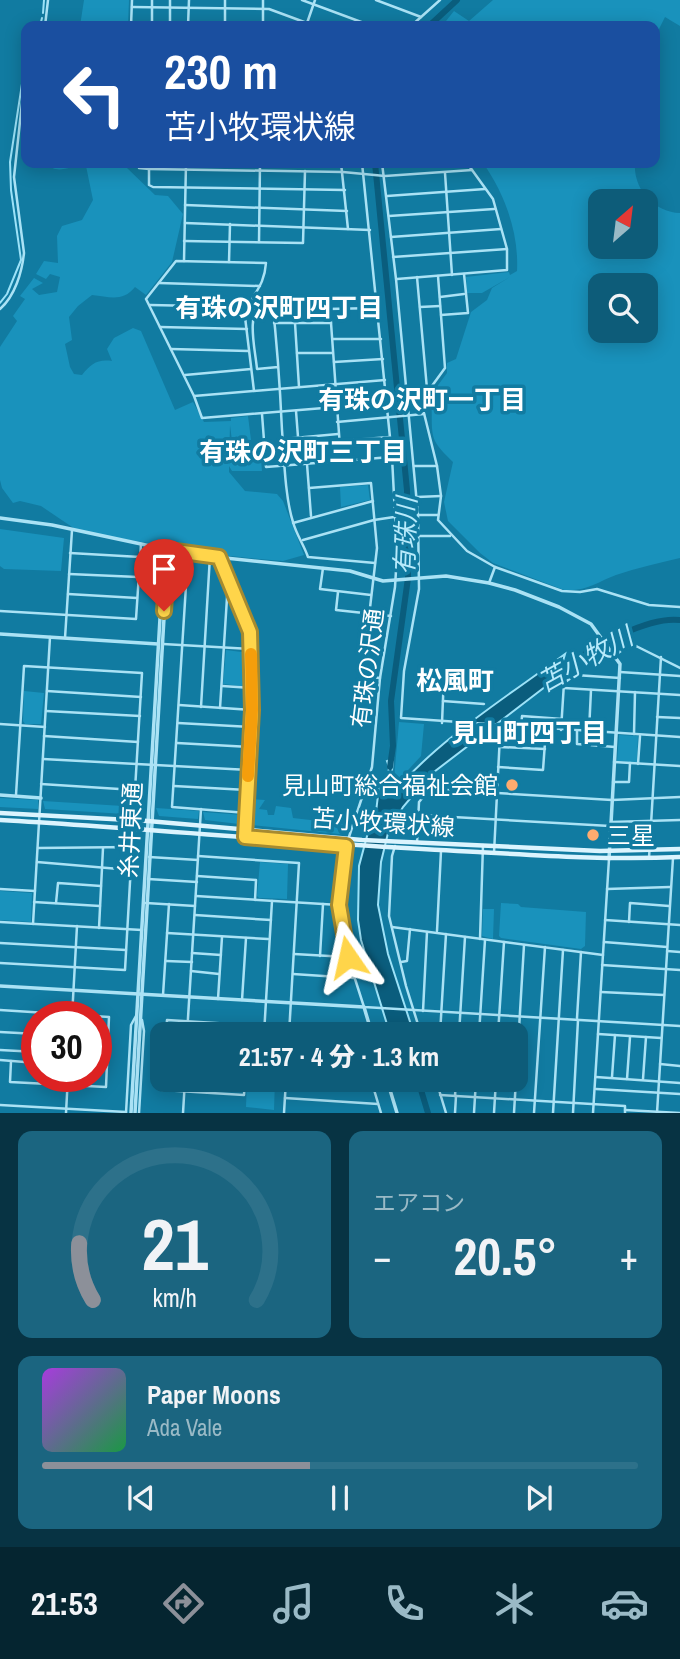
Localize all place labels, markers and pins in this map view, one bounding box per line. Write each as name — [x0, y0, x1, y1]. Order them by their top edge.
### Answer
pin — [134, 539, 194, 611]
place label: 見山町総合福祉会館 — [282, 769, 498, 801]
marker: 見山町総合福祉会館 — [504, 777, 520, 793]
place label: 三星 — [607, 819, 655, 851]
marker: 三星 — [585, 827, 601, 843]

